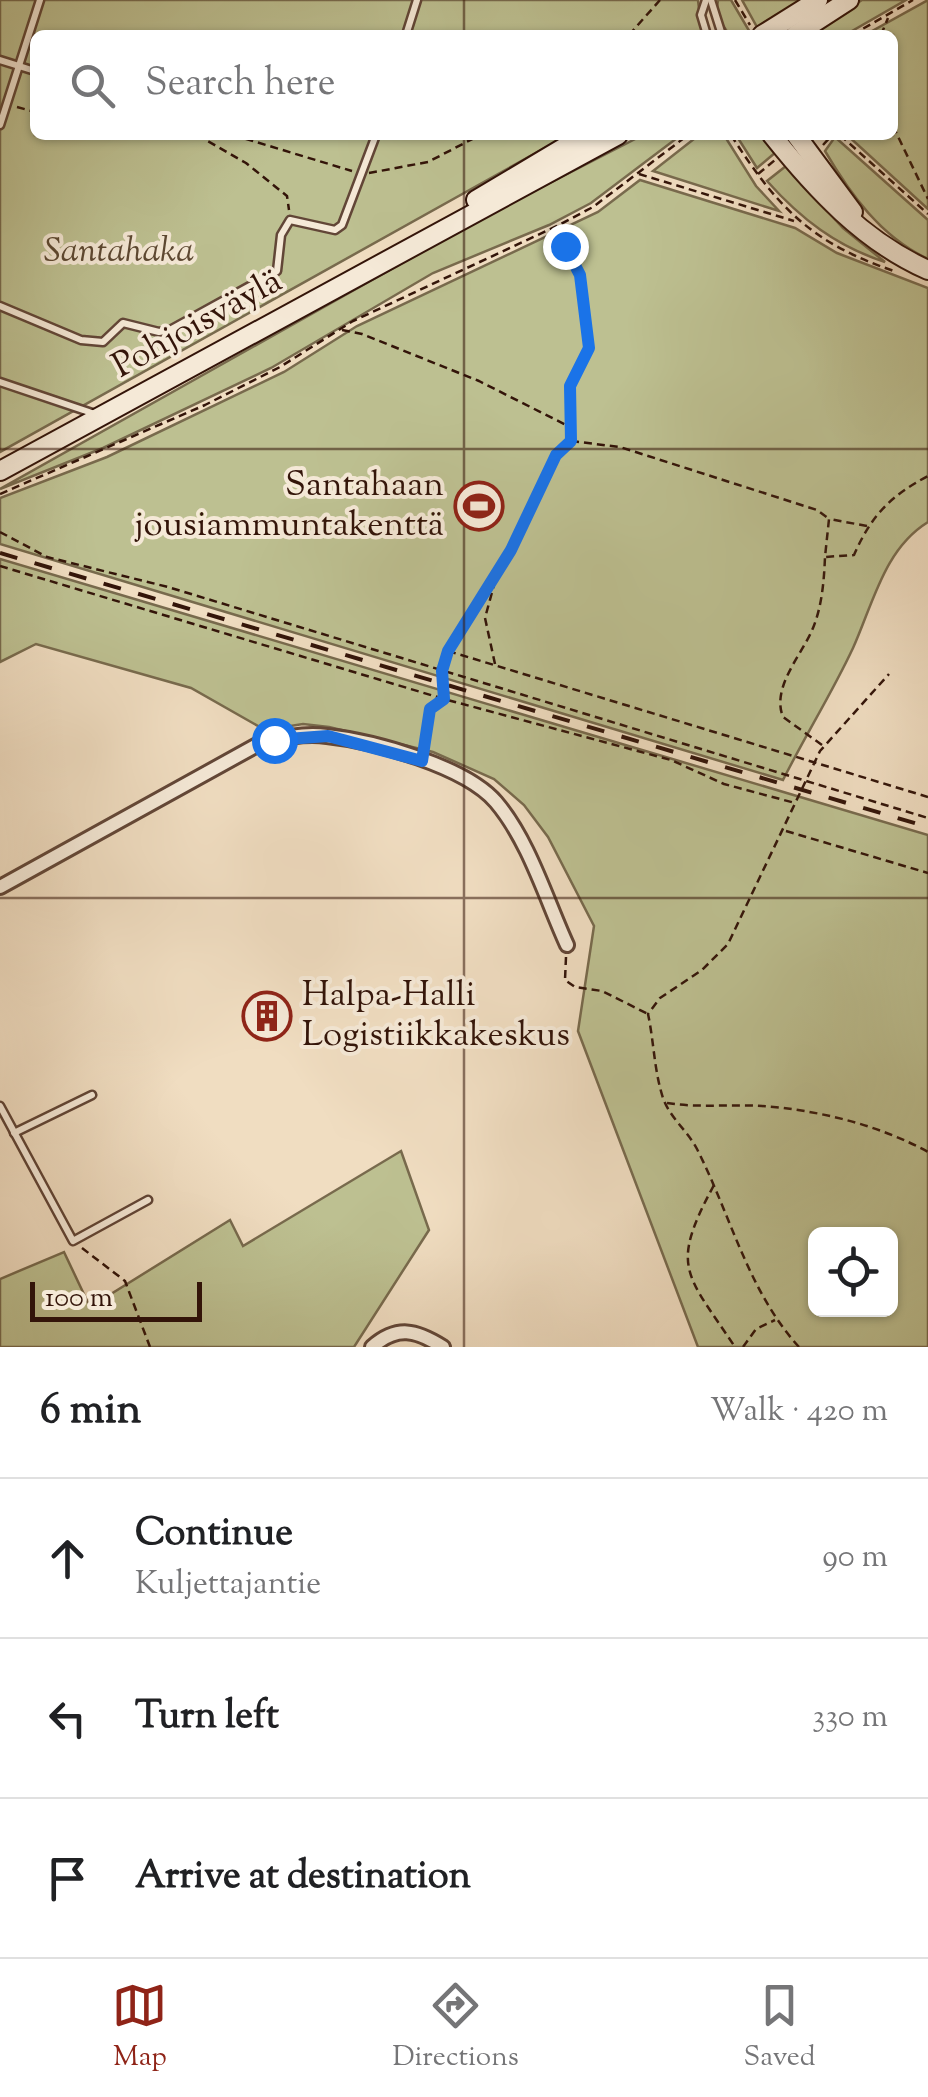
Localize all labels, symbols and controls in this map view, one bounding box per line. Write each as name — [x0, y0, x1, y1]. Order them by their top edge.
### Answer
search box — [30, 30, 898, 140]
icon: search — [65, 58, 120, 113]
text: Search here — [145, 58, 336, 112]
route end — [543, 224, 589, 270]
park label: Santahaka — [44, 227, 194, 278]
street label: Pohjoisväylä — [104, 257, 292, 393]
place label: Santahaan jousiammuntakenttä — [134, 461, 444, 552]
sports icon: Santahaan jousiammuntakenttä — [453, 480, 505, 532]
route start — [252, 718, 298, 764]
place label: Halpa-Halli Logistiikkakeskus — [302, 971, 570, 1062]
building icon: Halpa-Halli Logistiikkakeskus — [241, 990, 293, 1042]
map controls — [808, 1227, 898, 1317]
button: locate — [808, 1227, 898, 1317]
scale bar — [30, 1277, 202, 1322]
text: 100 m — [45, 1279, 113, 1319]
text: 6 min — [40, 1382, 141, 1442]
text: Walk · 420 m — [710, 1389, 888, 1435]
text: Continue — [135, 1508, 293, 1562]
icon: ahead — [40, 1531, 95, 1586]
text: 90 m — [822, 1535, 888, 1581]
text: Kuljettajantie — [135, 1562, 321, 1608]
icon: left — [40, 1691, 95, 1746]
text: Turn left — [135, 1691, 279, 1745]
text: 330 m — [812, 1695, 888, 1741]
icon: arrive — [40, 1851, 95, 1906]
text: Arrive at destination — [135, 1851, 471, 1905]
tab: Map — [112, 1978, 167, 2078]
tab: Directions — [392, 1978, 519, 2078]
tab: Saved — [744, 1978, 816, 2078]

